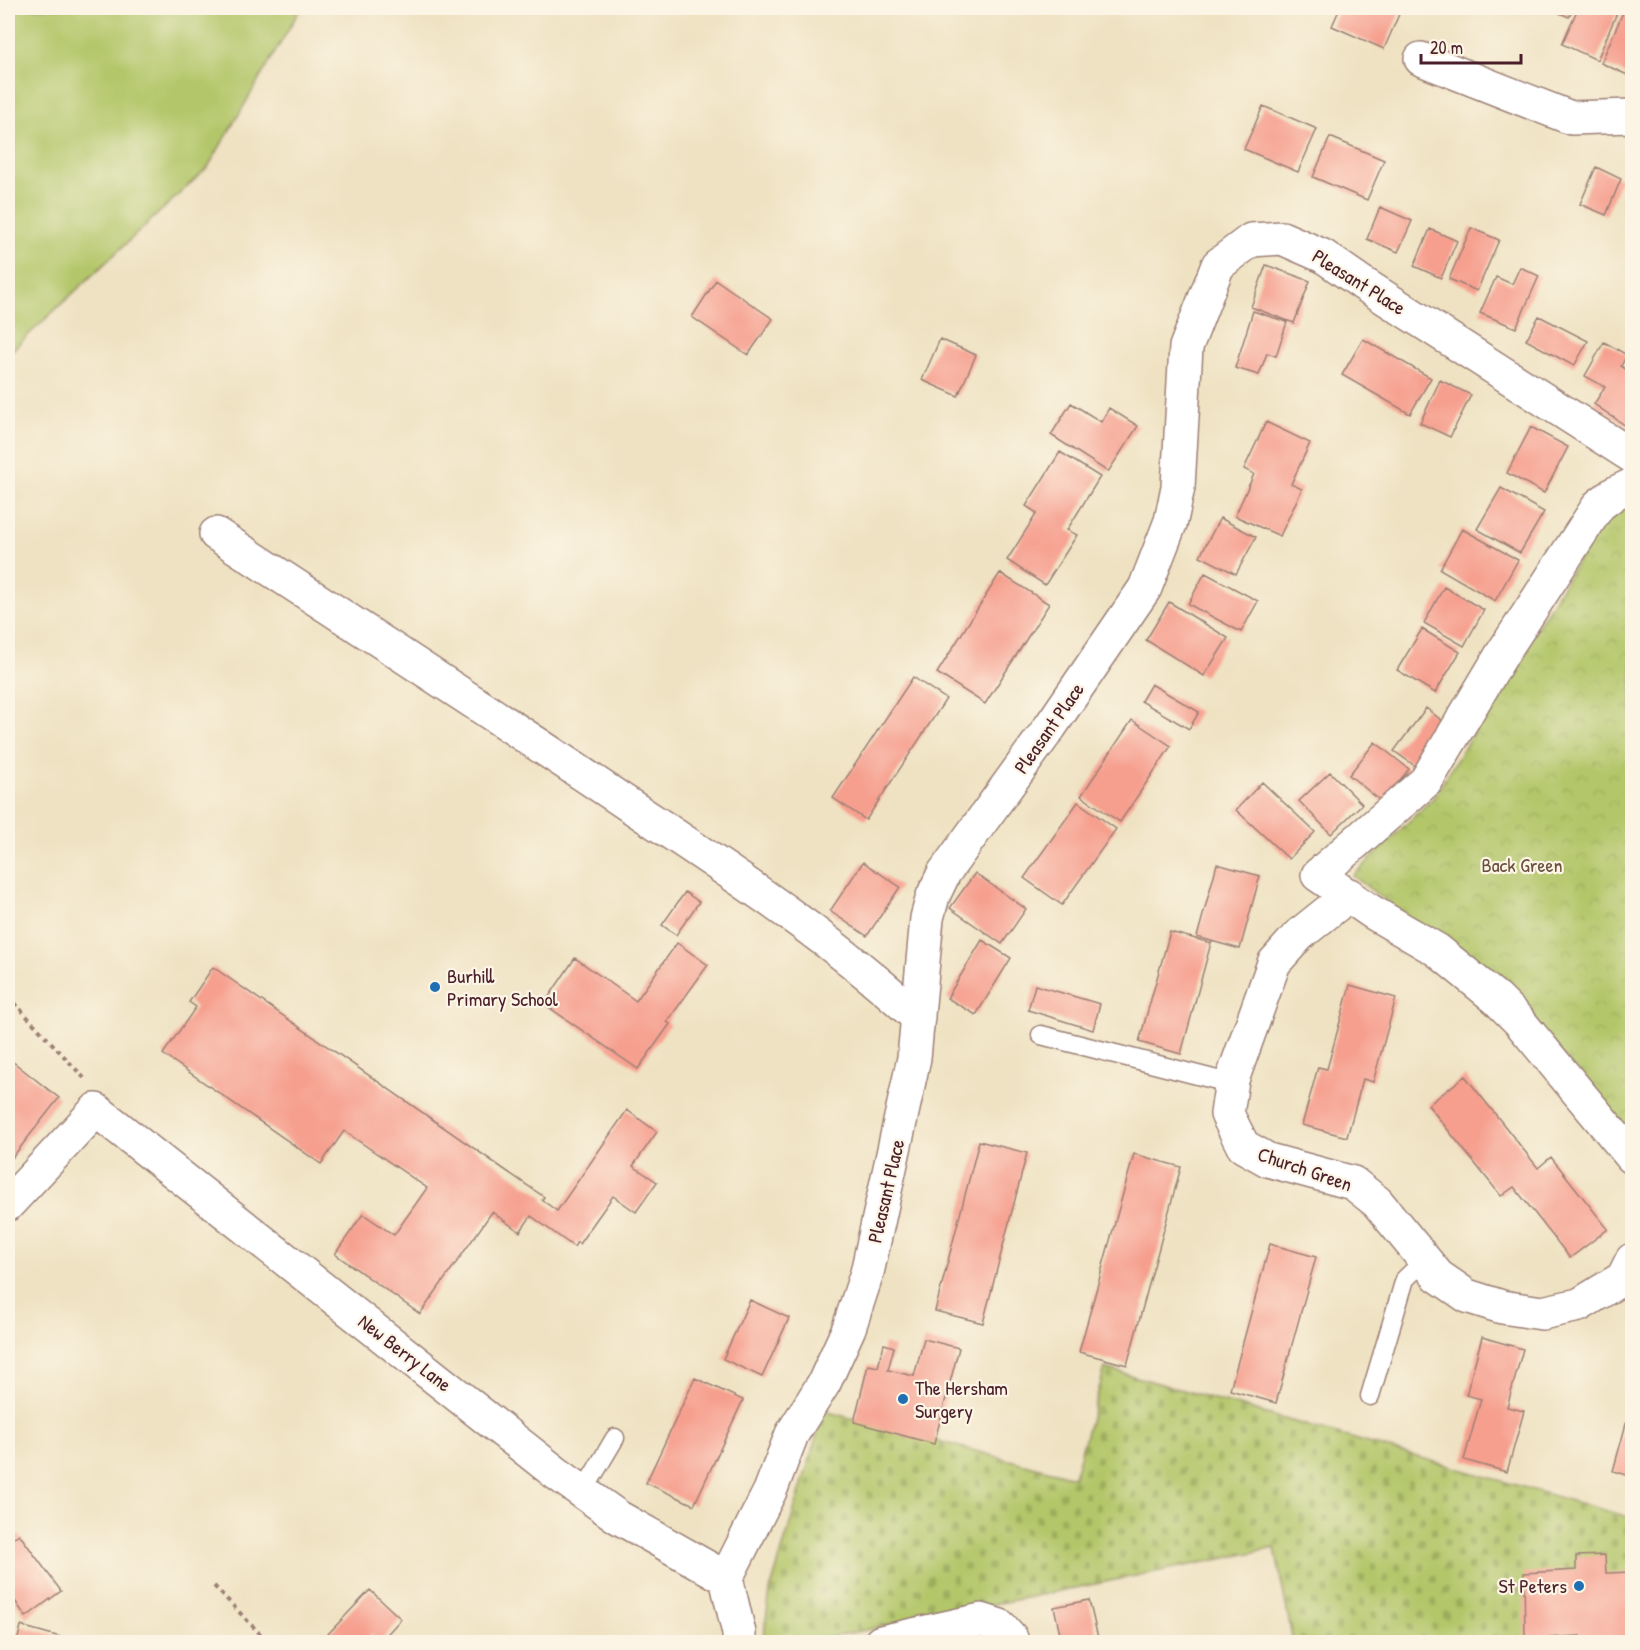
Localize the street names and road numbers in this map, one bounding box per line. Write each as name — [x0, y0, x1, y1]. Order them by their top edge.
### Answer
street label: Pleasant Place — [1307, 242, 1411, 321]
street label: Pleasant Place — [1007, 677, 1090, 779]
street label: Pleasant Place — [861, 1137, 911, 1245]
street label: Church Green — [1254, 1140, 1356, 1197]
street label: New Berry Lane — [353, 1308, 457, 1398]

